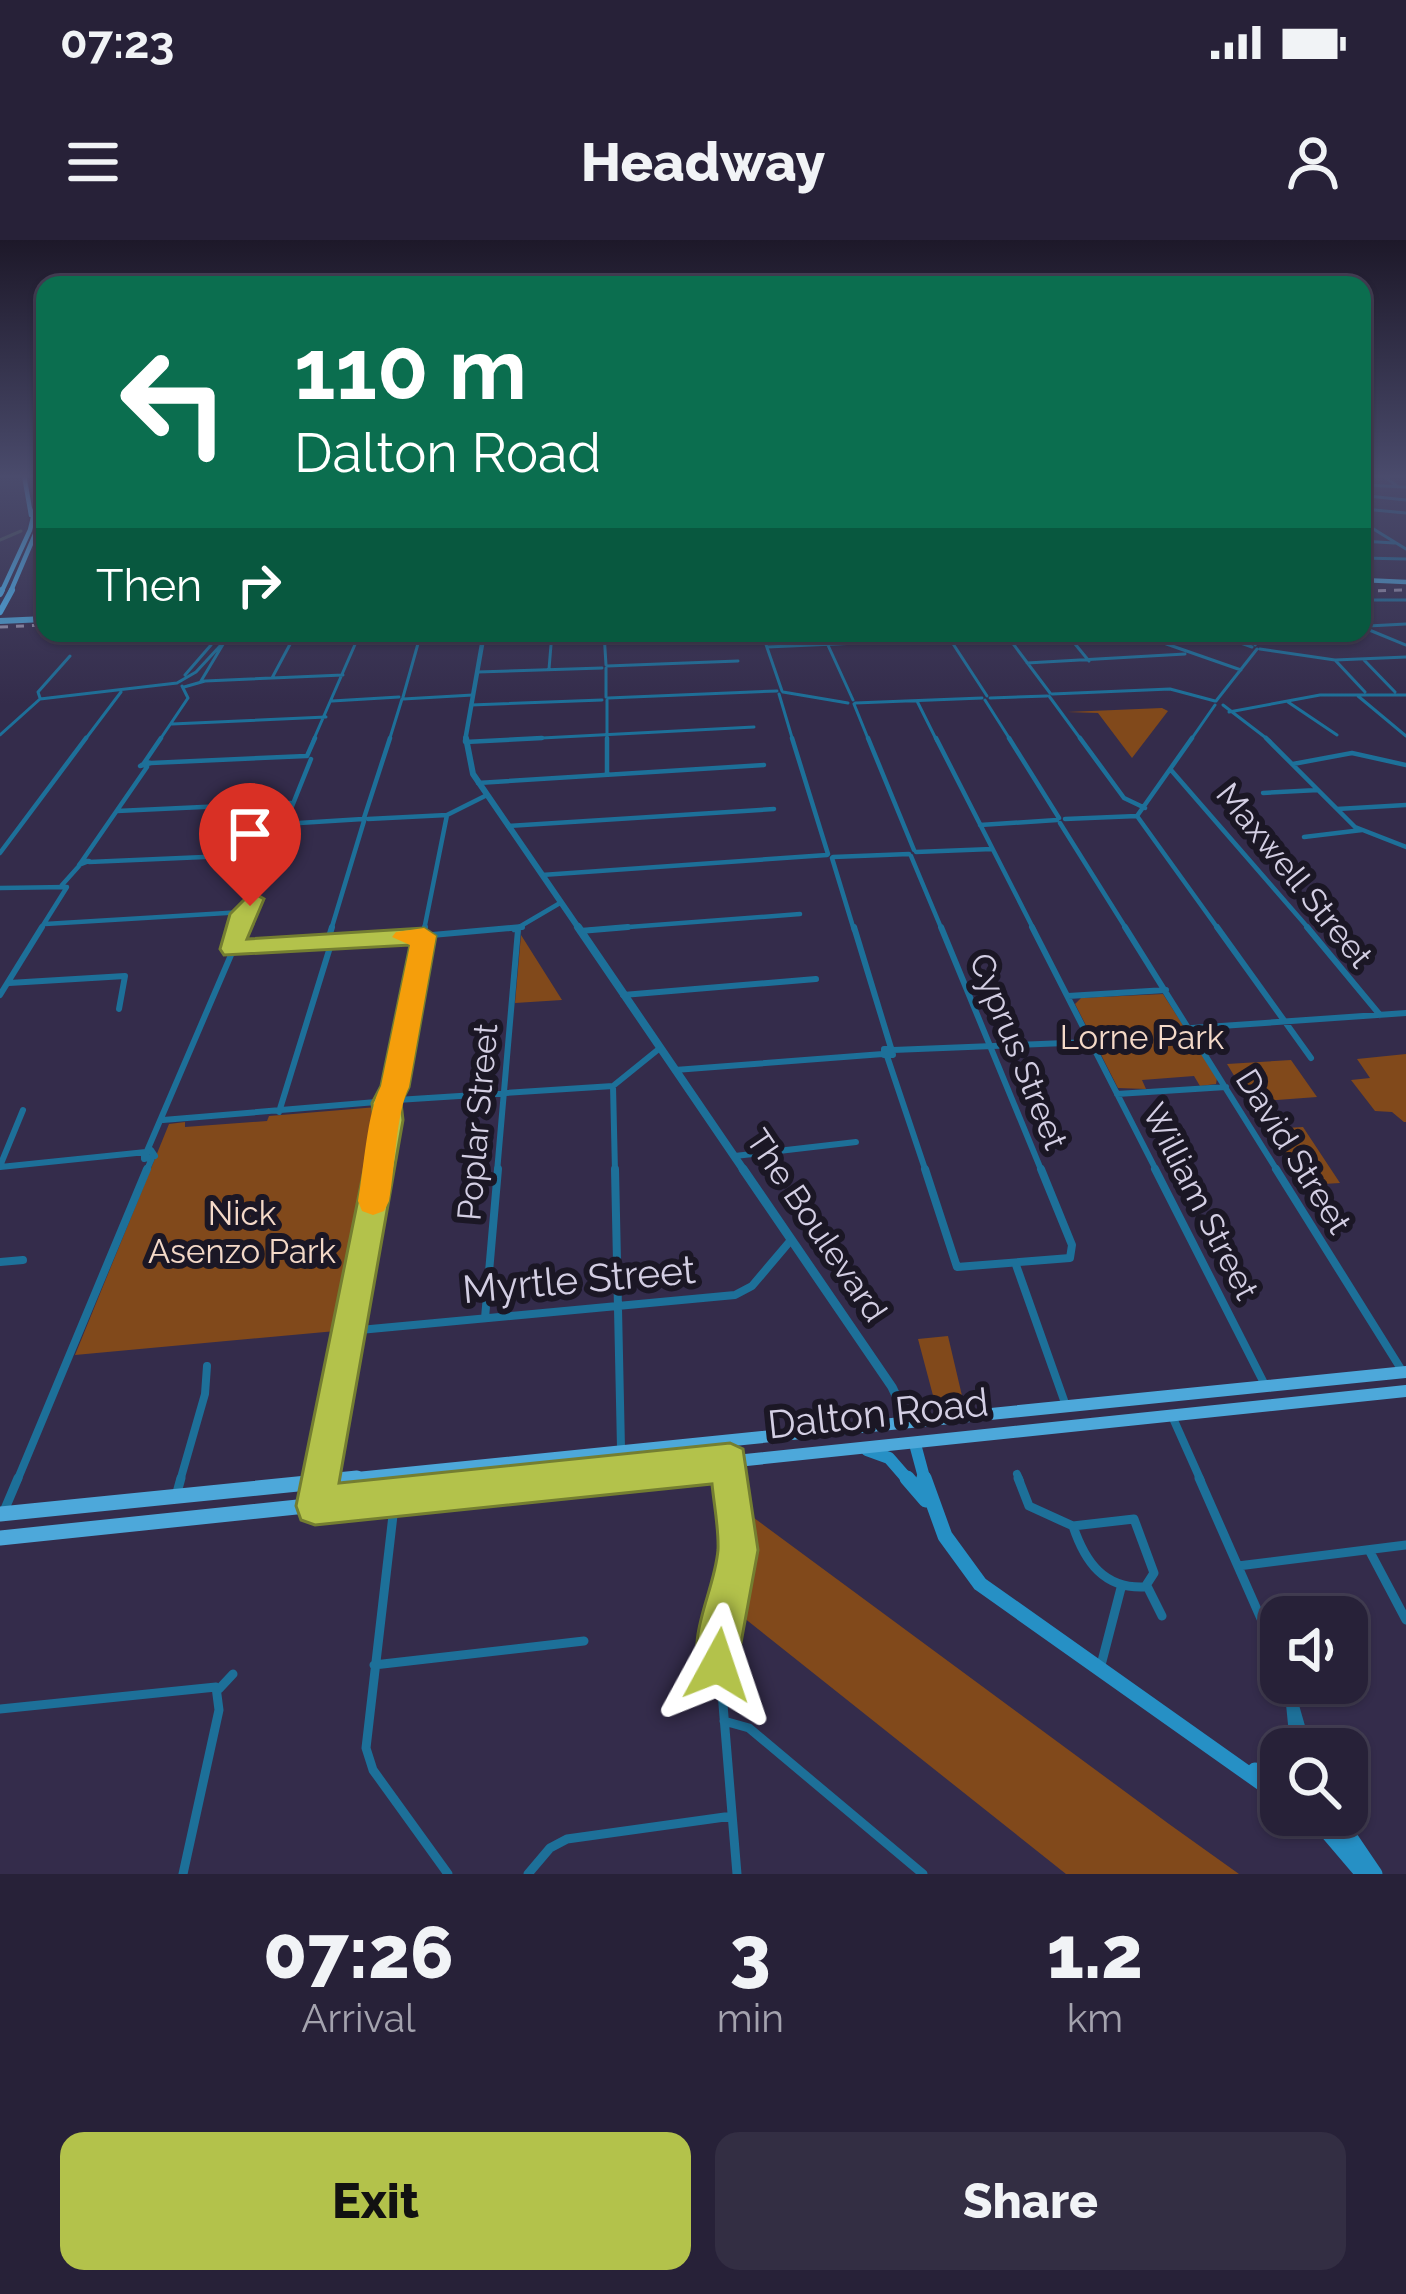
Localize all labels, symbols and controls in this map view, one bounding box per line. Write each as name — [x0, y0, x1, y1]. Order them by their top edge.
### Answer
text: 07:23 — [60, 16, 174, 69]
icon: menu — [60, 129, 126, 195]
icon: person — [1280, 129, 1346, 195]
text: Headway — [581, 130, 825, 194]
text: 110 m — [294, 320, 527, 419]
icon: left — [96, 324, 252, 480]
text: Dalton Road — [294, 421, 601, 485]
icon: right — [226, 552, 292, 618]
text: Then — [96, 559, 202, 612]
street label: Maxwell Street — [1208, 775, 1381, 975]
pin — [199, 783, 301, 906]
icon: arrive — [217, 801, 283, 867]
street label: Cyprus Street — [962, 947, 1076, 1155]
park label: Lorne Park — [1060, 1018, 1225, 1057]
street label: Poplar Street — [449, 1022, 506, 1222]
street label: David Street — [1228, 1062, 1359, 1241]
street label: William Street — [1134, 1097, 1267, 1306]
street label: The Boulevard — [738, 1122, 895, 1329]
park label: Nick Asenzo Park — [148, 1194, 336, 1271]
street label: Myrtle Street — [461, 1246, 697, 1312]
street label: Dalton Road — [765, 1379, 991, 1447]
map controls — [1260, 1596, 1368, 1836]
button: sound — [1260, 1596, 1368, 1704]
position arrow — [655, 1602, 781, 1728]
button: search — [1260, 1728, 1368, 1836]
text: 07:26 — [263, 1910, 454, 1995]
text: 3 — [730, 1910, 771, 1995]
text: 1.2 — [1047, 1910, 1143, 1995]
text: Arrival — [301, 1995, 416, 2041]
text: min — [717, 1995, 784, 2041]
text: km — [1067, 1995, 1123, 2041]
button: Exit — [60, 2132, 691, 2270]
button: Share — [715, 2132, 1346, 2270]

